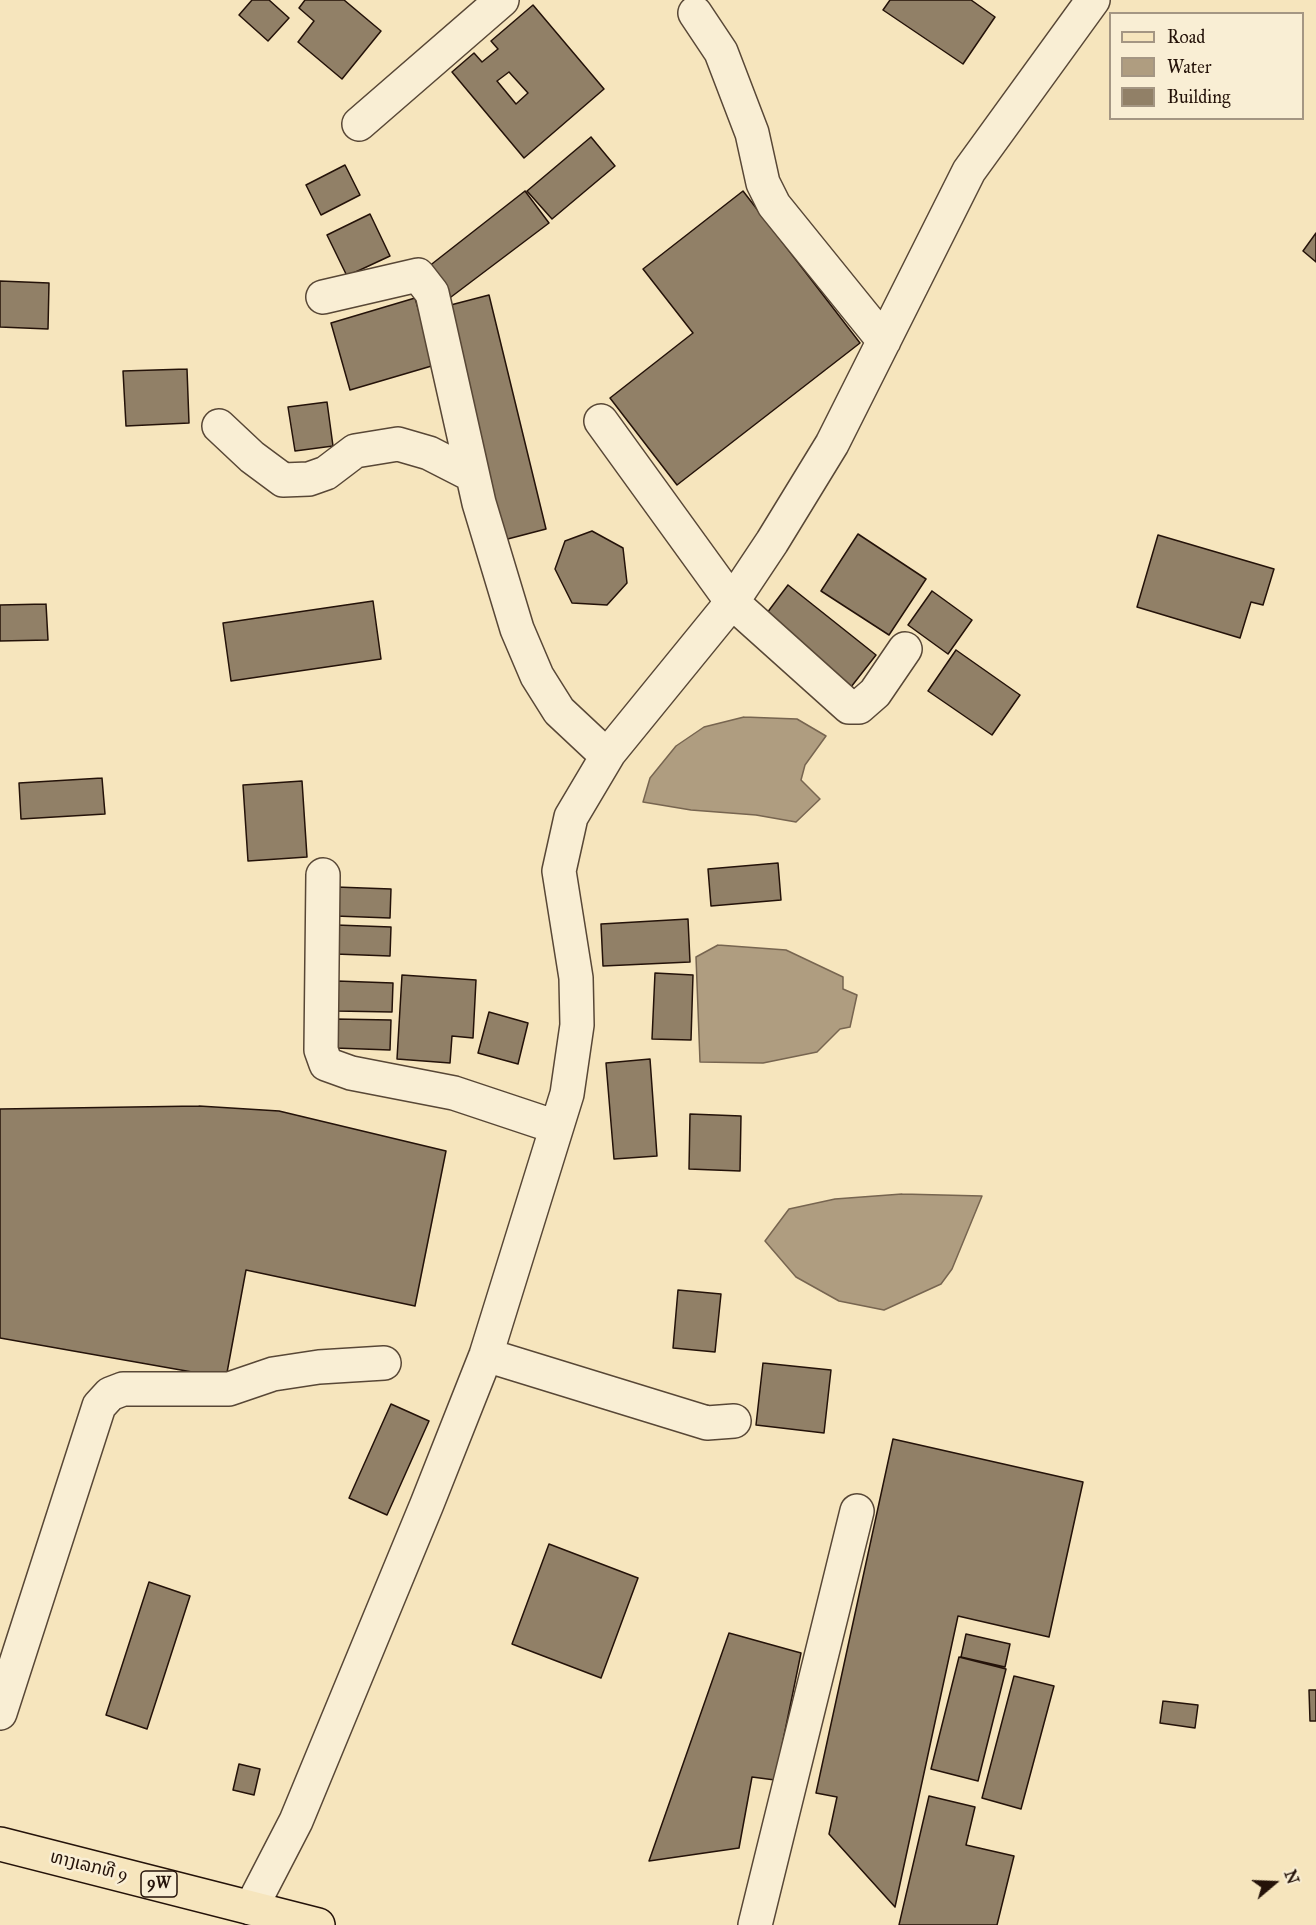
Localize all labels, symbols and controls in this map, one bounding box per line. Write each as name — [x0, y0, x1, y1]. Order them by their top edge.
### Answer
legend — [1109, 12, 1304, 120]
text: Road — [1167, 26, 1205, 48]
text: Water — [1167, 56, 1211, 78]
text: Building — [1167, 86, 1230, 108]
street label: ທາງເລກທີ 9 — [48, 1847, 130, 1887]
north arrow — [1244, 1853, 1304, 1913]
text: N — [1280, 1867, 1303, 1886]
road number: 9W — [141, 1871, 177, 1897]

